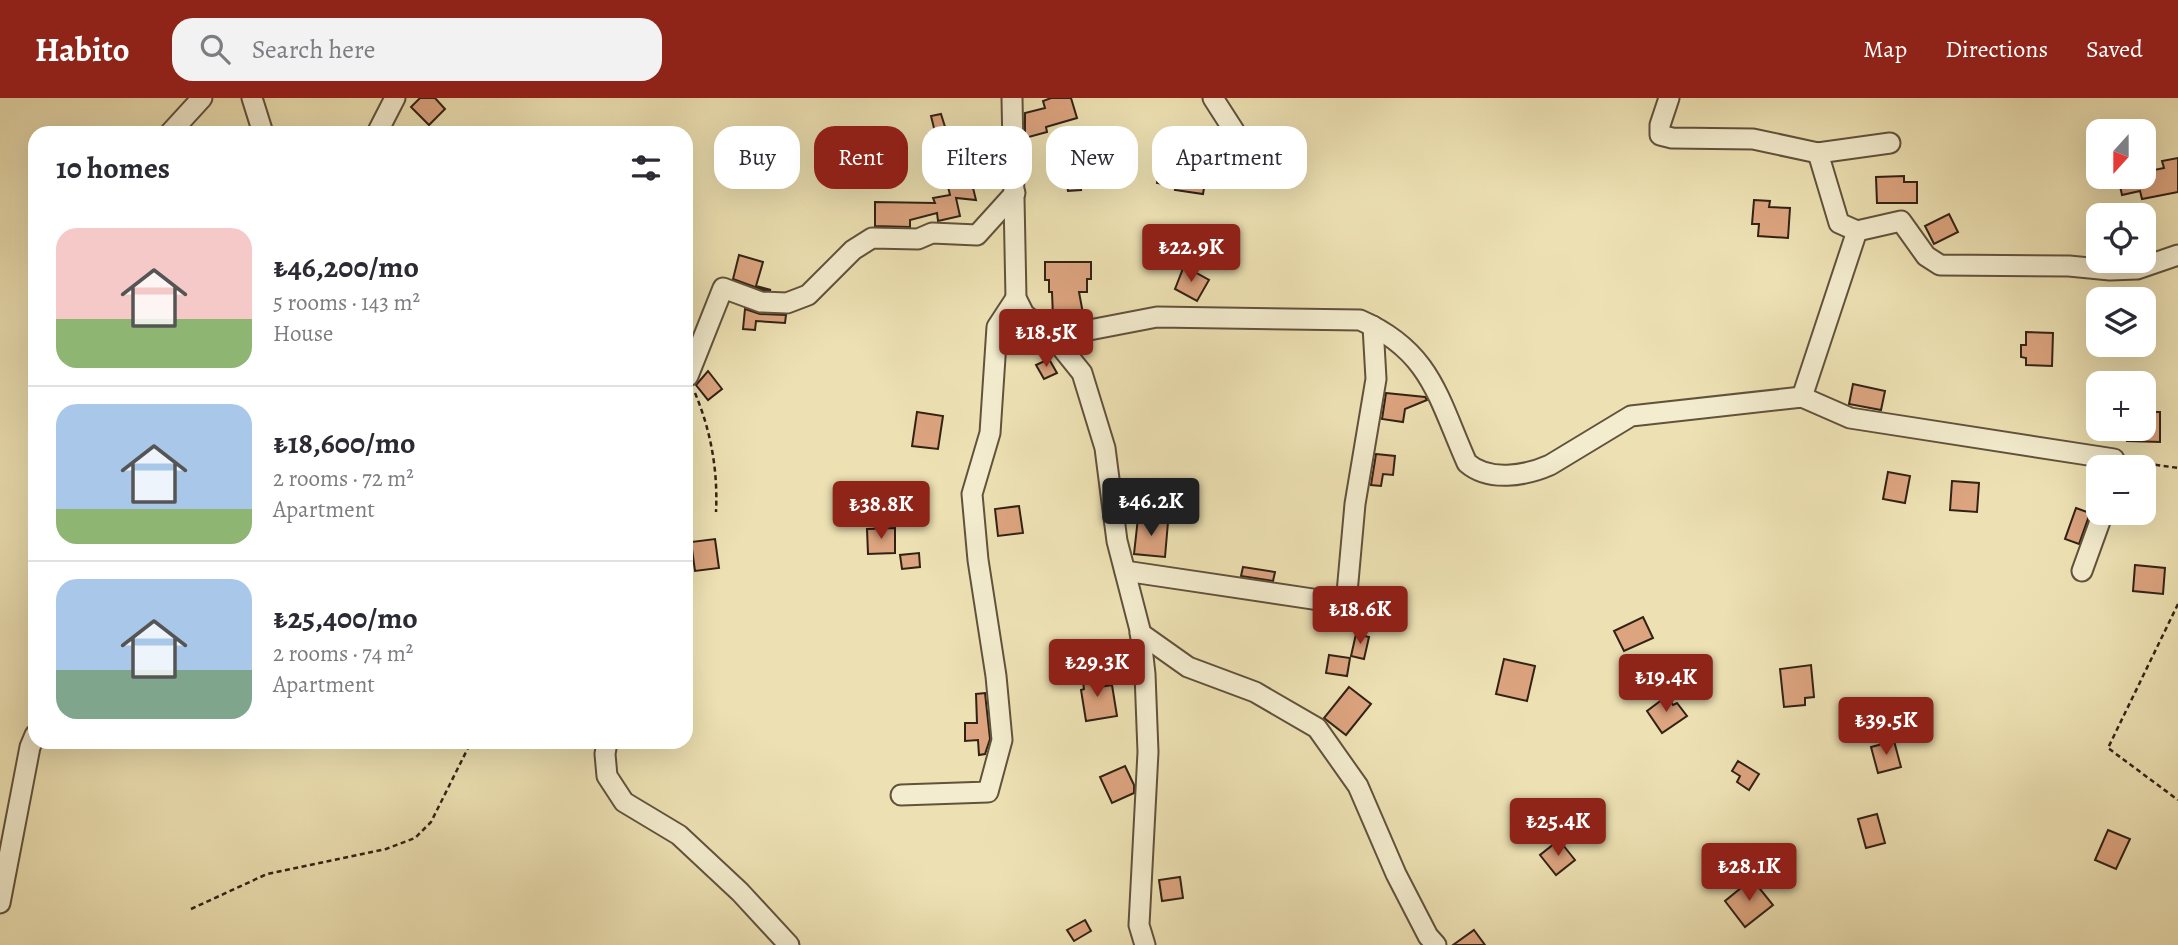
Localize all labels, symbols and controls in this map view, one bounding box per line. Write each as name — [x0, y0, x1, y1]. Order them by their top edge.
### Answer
search box — [172, 18, 662, 81]
text: Habito — [35, 27, 130, 72]
icon: search — [196, 30, 234, 68]
text: Search here — [252, 32, 375, 67]
text: Map — [1863, 33, 1907, 65]
text: Directions — [1945, 33, 2048, 65]
text: Saved — [2086, 33, 2143, 65]
north arrow — [2086, 119, 2156, 189]
map controls — [2086, 119, 2156, 525]
chip: Buy — [714, 126, 800, 189]
chip: Rent — [814, 126, 908, 189]
chip: Filters — [922, 126, 1032, 189]
chip: New — [1046, 126, 1138, 189]
chip: Apartment — [1152, 126, 1307, 189]
text: 10 homes — [56, 148, 170, 188]
icon: filters — [627, 149, 665, 187]
button: locate — [2086, 203, 2156, 273]
pin: ₺22.9K — [1134, 225, 1248, 284]
text: ₺22.9K — [1158, 231, 1224, 262]
text: ₺46,200/mo — [273, 247, 419, 287]
icon: home — [112, 256, 196, 340]
text: 5 rooms · 143 m² — [273, 287, 420, 318]
button: layers — [2086, 287, 2156, 357]
pin: ₺18.5K — [989, 310, 1103, 369]
text: ₺18.5K — [1015, 316, 1077, 347]
text: House — [273, 318, 333, 349]
button: + — [2086, 371, 2156, 441]
text: ₺18,600/mo — [273, 423, 416, 463]
icon: home — [112, 432, 196, 516]
button: − — [2086, 455, 2156, 525]
text: 2 rooms · 72 m² — [273, 463, 414, 494]
pin: ₺46.2K — [1094, 478, 1208, 538]
pin: ₺38.8K — [824, 482, 938, 541]
text: ₺46.2K — [1118, 485, 1184, 516]
text: ₺38.8K — [849, 488, 913, 519]
text: Apartment — [273, 494, 375, 525]
pin: ₺18.6K — [1303, 587, 1417, 646]
text: ₺18.6K — [1329, 593, 1391, 624]
text: ₺25,400/mo — [273, 598, 418, 638]
icon: home — [112, 607, 196, 691]
text: 2 rooms · 74 m² — [273, 638, 413, 669]
pin: ₺29.3K — [1040, 640, 1154, 699]
text: ₺29.3K — [1065, 646, 1129, 677]
pin: ₺19.4K — [1609, 654, 1723, 714]
text: ₺19.4K — [1635, 661, 1697, 692]
text: Apartment — [273, 669, 375, 700]
pin: ₺39.5K — [1829, 698, 1943, 757]
text: ₺39.5K — [1854, 704, 1918, 735]
pin: ₺25.4K — [1501, 798, 1615, 858]
text: ₺25.4K — [1526, 805, 1590, 836]
pin: ₺28.1K — [1692, 844, 1806, 903]
text: ₺28.1K — [1717, 850, 1781, 881]

